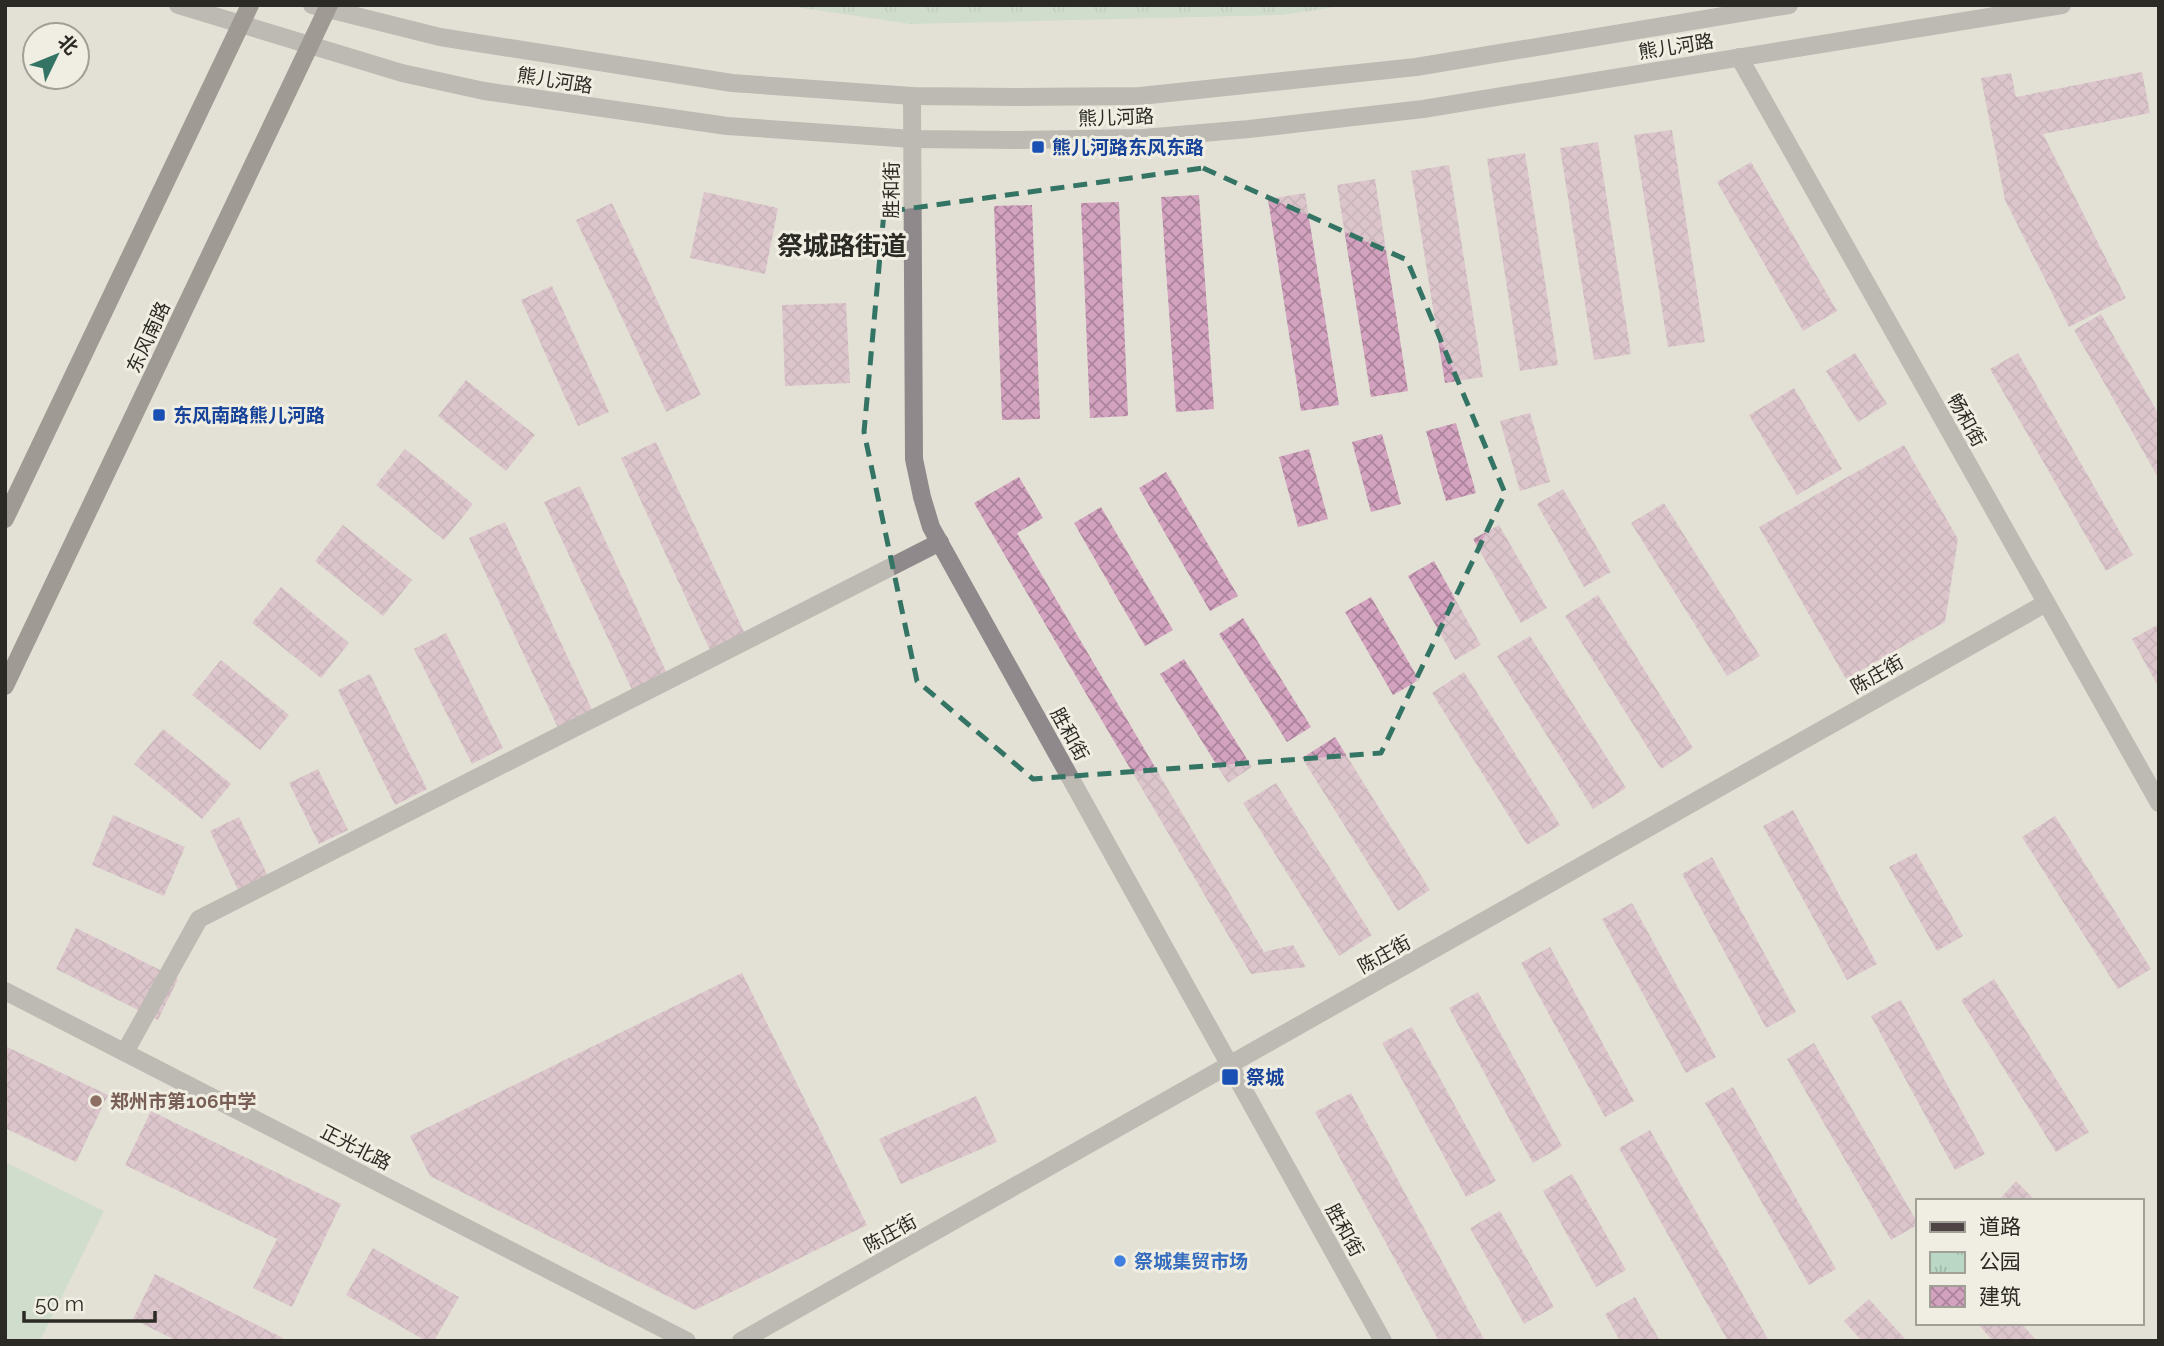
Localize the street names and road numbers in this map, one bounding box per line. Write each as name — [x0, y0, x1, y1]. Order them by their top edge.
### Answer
street label: 熊儿河路 — [1637, 29, 1715, 63]
street label: 熊儿河路 — [516, 63, 594, 97]
street label: 熊儿河路 — [1078, 105, 1154, 129]
street label: 胜和街 — [880, 161, 902, 219]
street label: 东风南路 — [122, 298, 174, 376]
street label: 畅和街 — [1944, 390, 1990, 450]
street label: 陈庄街 — [1847, 650, 1907, 698]
street label: 胜和街 — [1047, 704, 1093, 764]
street label: 陈庄街 — [1354, 931, 1414, 977]
street label: 正光北路 — [317, 1120, 395, 1174]
street label: 胜和街 — [1322, 1200, 1368, 1260]
street label: 陈庄街 — [860, 1210, 920, 1256]

